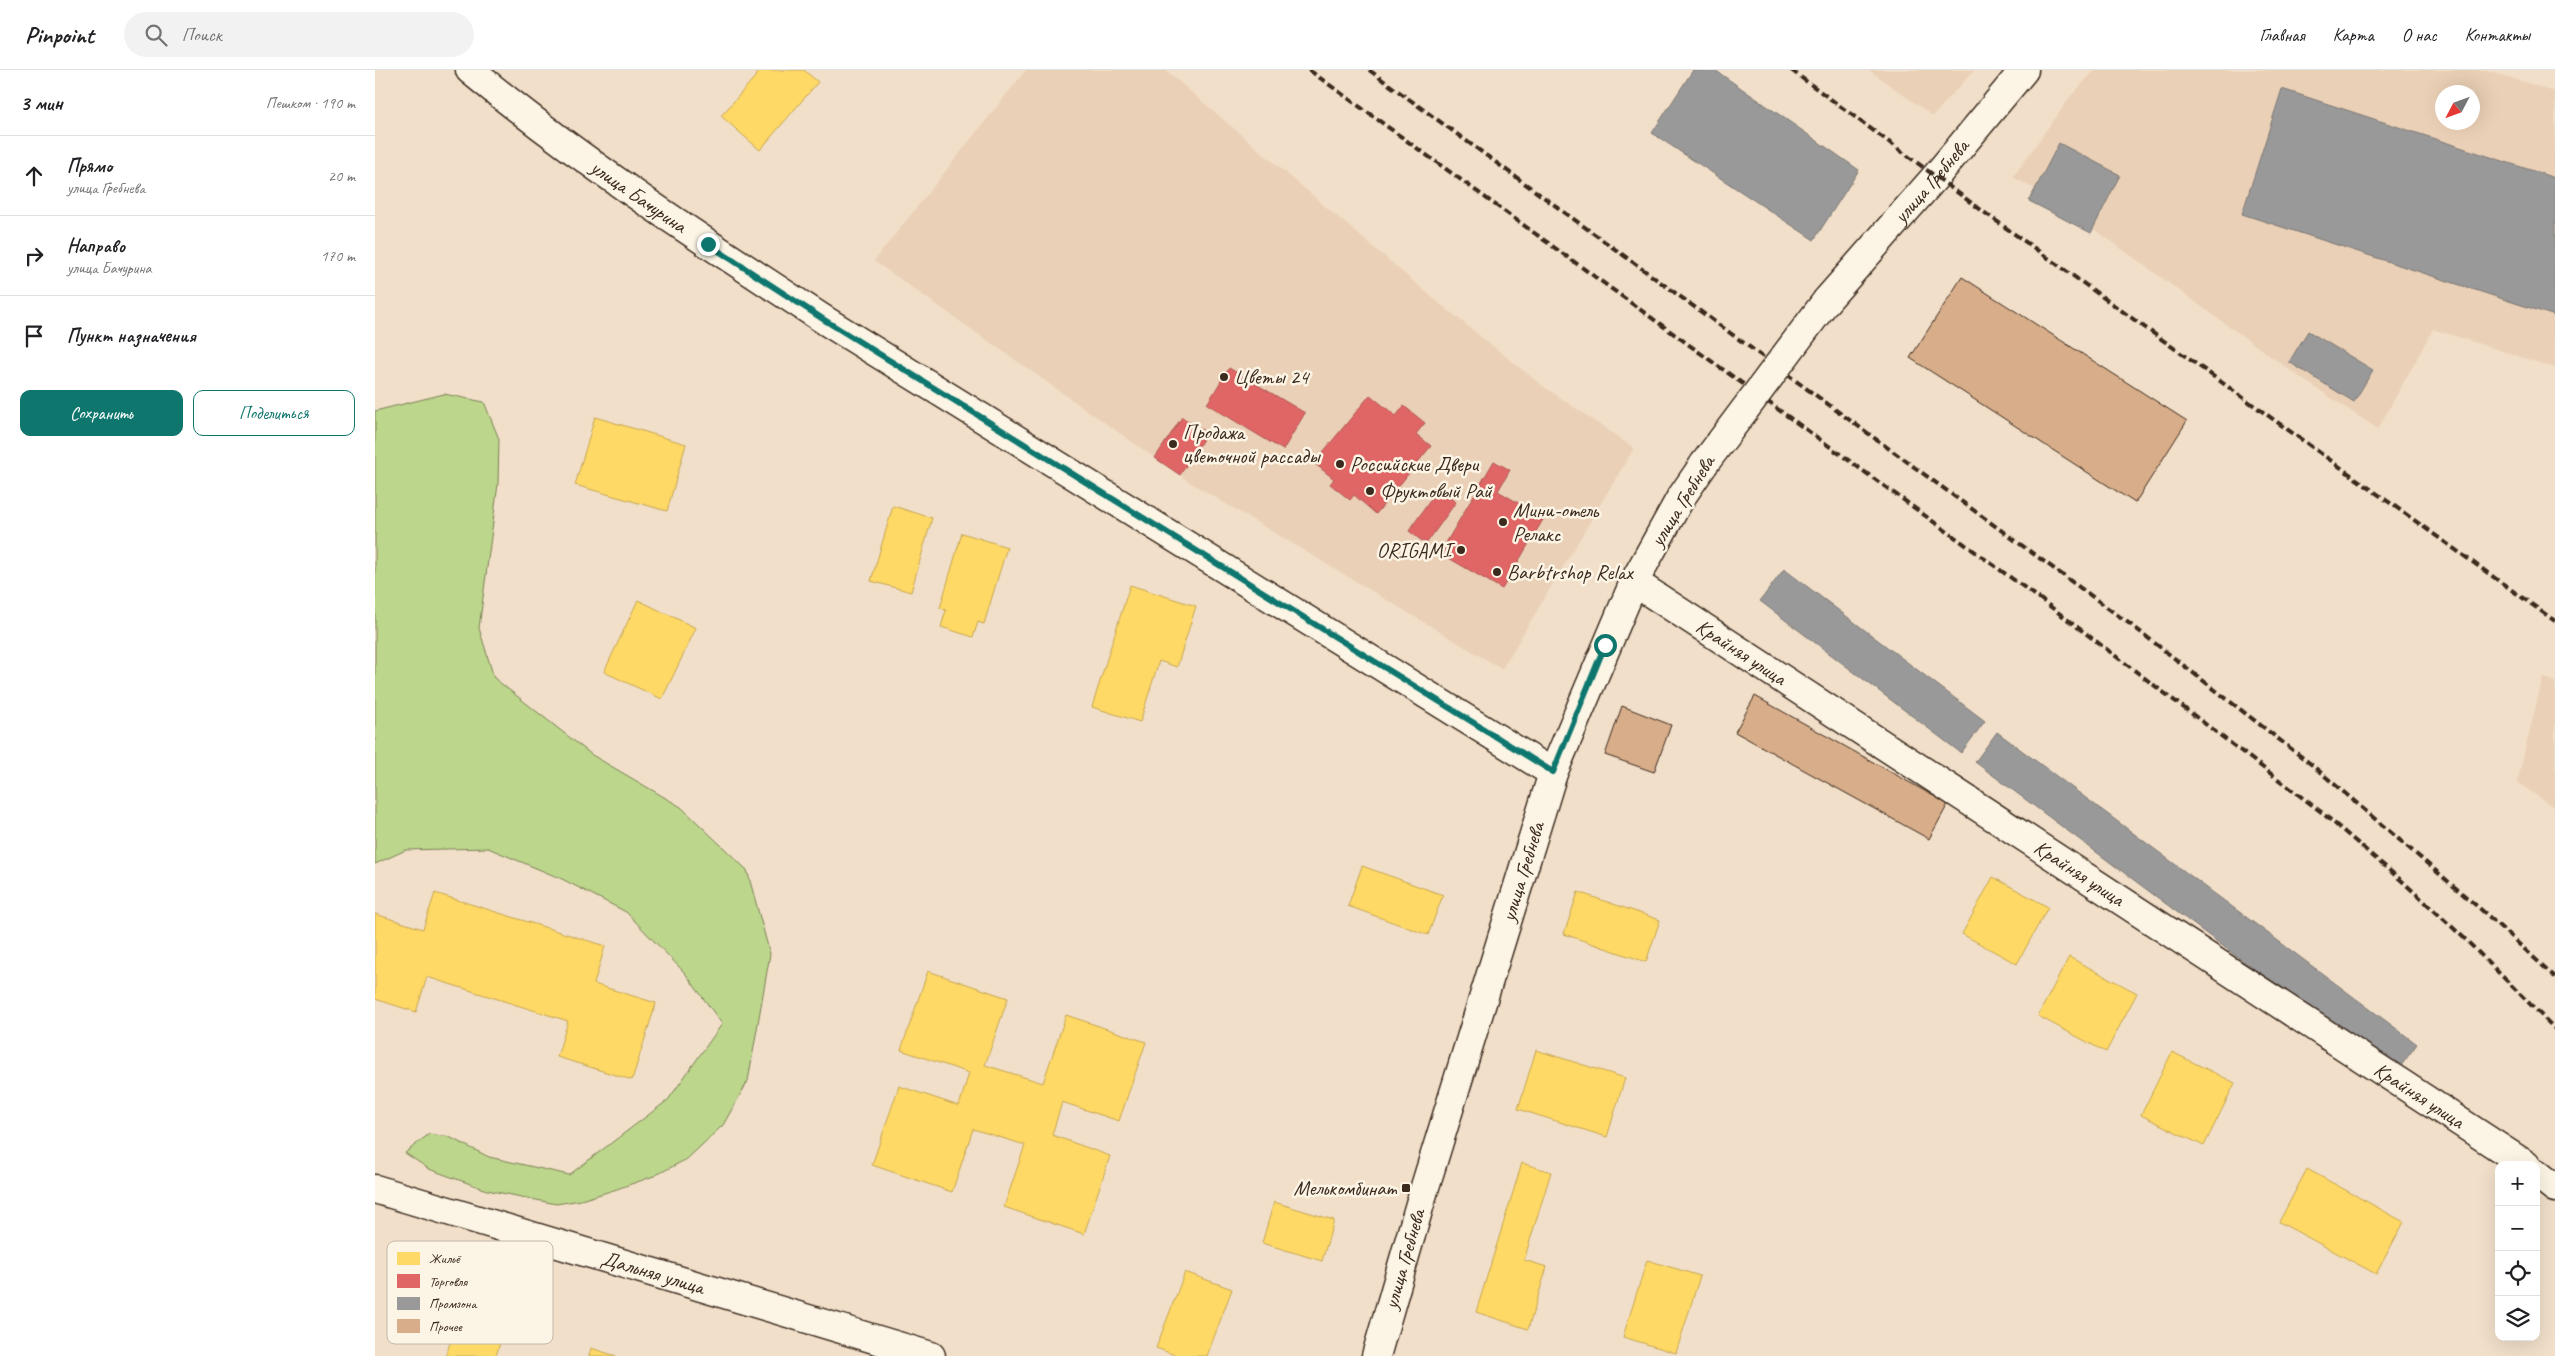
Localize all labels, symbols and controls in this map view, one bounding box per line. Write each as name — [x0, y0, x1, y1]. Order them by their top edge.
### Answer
search box — [124, 12, 474, 57]
text: Pinpoint — [25, 20, 94, 50]
icon: search — [142, 21, 170, 49]
text: Поиск — [182, 23, 222, 47]
text: Главная — [2260, 24, 2305, 46]
text: Карта — [2333, 24, 2374, 46]
text: О нас — [2402, 24, 2437, 46]
text: Контакты — [2465, 24, 2530, 46]
north arrow — [2435, 85, 2480, 130]
text: 3 мин — [20, 90, 63, 116]
text: Пешком · 190 m — [266, 93, 355, 113]
street label: улица Гребнева — [1886, 132, 1976, 230]
street label: улица Бачурина — [584, 153, 693, 240]
text: Прямо — [67, 154, 112, 178]
icon: ahead — [20, 162, 48, 190]
text: 20 m — [328, 166, 355, 186]
text: улица Гребнева — [67, 178, 145, 198]
route end — [697, 233, 720, 256]
text: Направо — [67, 234, 125, 258]
icon: right — [20, 242, 48, 270]
text: 170 m — [321, 246, 355, 266]
text: улица Бачурина — [67, 258, 152, 278]
icon: arrive — [20, 322, 48, 350]
text: Пункт назначения — [67, 324, 196, 348]
place label: Цветы 24 — [1234, 364, 1311, 390]
marker: Цветы 24 — [1218, 371, 1230, 383]
button: Сохранить — [20, 390, 183, 436]
button: Поделиться — [193, 390, 355, 436]
place label: Продажа цветочной рассады — [1183, 419, 1322, 469]
marker: Продажа цветочной рассады — [1167, 438, 1179, 450]
street label: улица Гребнева — [1643, 449, 1721, 553]
place label: Российские Двери — [1350, 451, 1480, 477]
marker: Российские Двери — [1334, 458, 1346, 470]
place label: Фруктовый Рай — [1380, 478, 1493, 504]
marker: Фруктовый Рай — [1364, 485, 1376, 497]
place label: Мини-отель Релакс — [1513, 497, 1600, 547]
marker: Мини-отель Релакс — [1497, 516, 1509, 528]
place label: ORIGAMI — [1377, 537, 1456, 563]
marker: ORIGAMI — [1455, 544, 1467, 556]
place label: Barbtrshop Relax — [1507, 559, 1634, 585]
marker: Barbtrshop Relax — [1491, 566, 1503, 578]
street label: Крайняя улица — [1691, 613, 1792, 692]
route start — [1594, 634, 1617, 657]
street label: улица Гребнева — [1494, 817, 1551, 926]
street label: Крайняя улица — [2029, 834, 2131, 913]
street label: Крайняя улица — [2369, 1056, 2471, 1135]
map controls — [2495, 1161, 2540, 1341]
button: + — [2495, 1161, 2540, 1206]
place label: Мелькомбинат — [1293, 1175, 1397, 1201]
marker: Мелькомбинат — [1400, 1182, 1412, 1194]
street label: улица Гребнева — [1377, 1204, 1431, 1314]
button: − — [2495, 1206, 2540, 1251]
legend — [387, 1241, 553, 1344]
street label: Дальняя улица — [598, 1245, 710, 1301]
text: Жильё — [429, 1250, 462, 1267]
button: locate — [2495, 1251, 2540, 1296]
text: Торговля — [429, 1273, 468, 1290]
text: Промзона — [429, 1295, 477, 1312]
button: layers — [2495, 1296, 2540, 1341]
text: Прочее — [429, 1318, 463, 1335]

